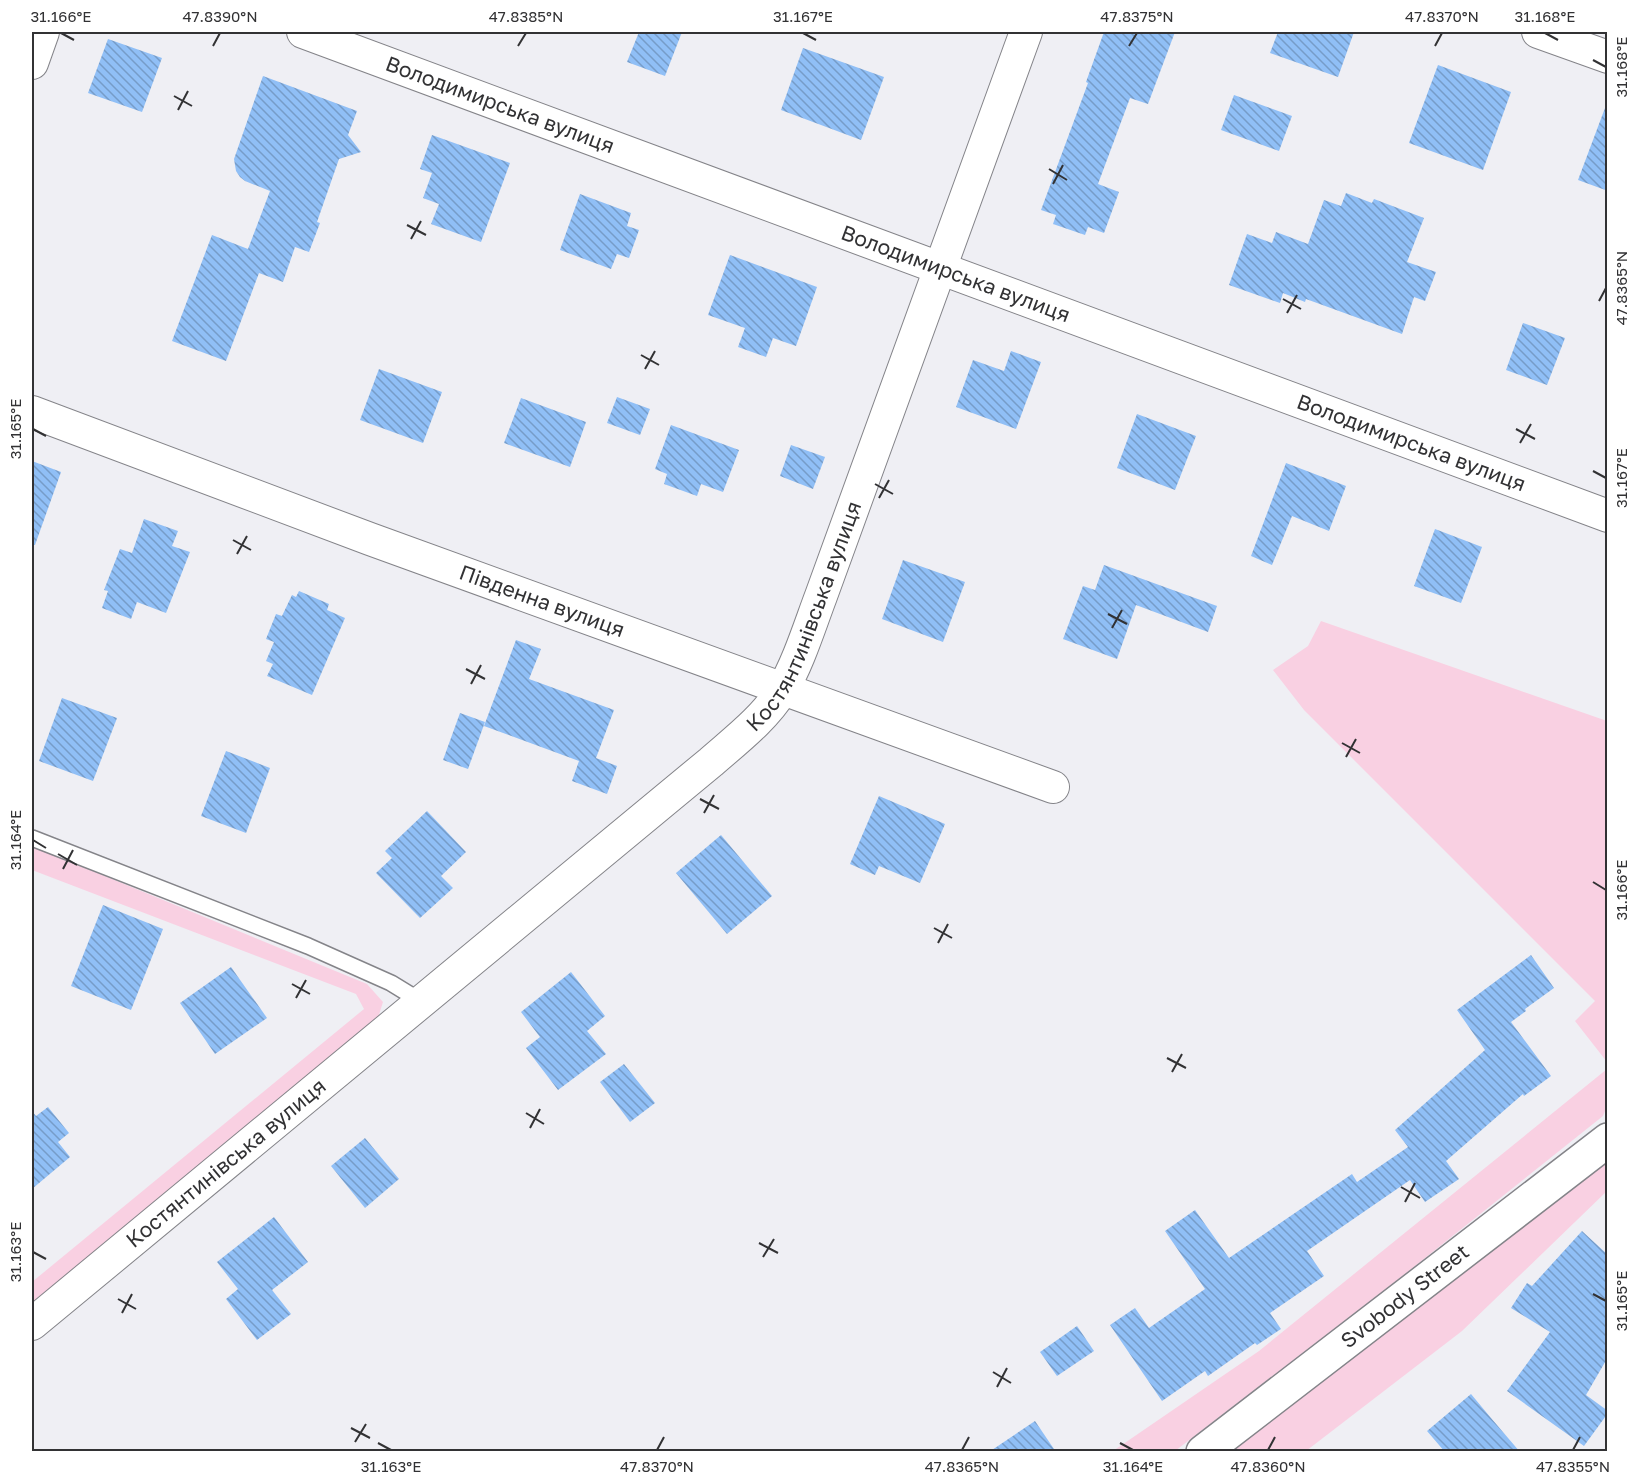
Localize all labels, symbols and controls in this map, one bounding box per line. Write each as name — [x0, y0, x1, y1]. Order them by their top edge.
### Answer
text: 31.166°E — [31, 7, 91, 25]
text: 47.8390°N — [182, 7, 258, 25]
text: 47.8385°N — [489, 7, 563, 25]
text: 31.167°E — [773, 7, 833, 25]
text: 47.8375°N — [1100, 7, 1174, 25]
text: 47.8370°N — [1405, 7, 1479, 25]
text: 31.168°E — [1514, 7, 1576, 25]
text: 31.168°E — [1612, 36, 1630, 98]
street label: Володимирська вулиця — [382, 50, 618, 158]
street label: Володимирська вулиця — [838, 219, 1074, 327]
text: 47.8365°N — [1612, 251, 1630, 325]
street label: Володимирська вулиця — [1294, 388, 1530, 496]
text: 31.165°E — [6, 399, 24, 459]
text: 31.167°E — [1612, 448, 1630, 508]
street label: Костянтинівська вулиця — [740, 497, 866, 736]
street label: Південна вулиця — [456, 559, 629, 642]
text: 31.164°E — [6, 810, 24, 870]
text: 31.166°E — [1612, 860, 1630, 920]
street label: Костянтинівська вулиця — [120, 1072, 331, 1253]
text: 31.163°E — [6, 1222, 24, 1282]
street label: Svobody Street — [1335, 1238, 1474, 1353]
text: 31.165°E — [1612, 1271, 1630, 1331]
text: 31.163°E — [361, 1457, 421, 1475]
text: 47.8370°N — [620, 1457, 694, 1475]
text: 47.8365°N — [925, 1457, 999, 1475]
text: 31.164°E — [1103, 1457, 1163, 1475]
text: 47.8360°N — [1230, 1457, 1306, 1475]
text: 47.8355°N — [1536, 1457, 1610, 1475]

